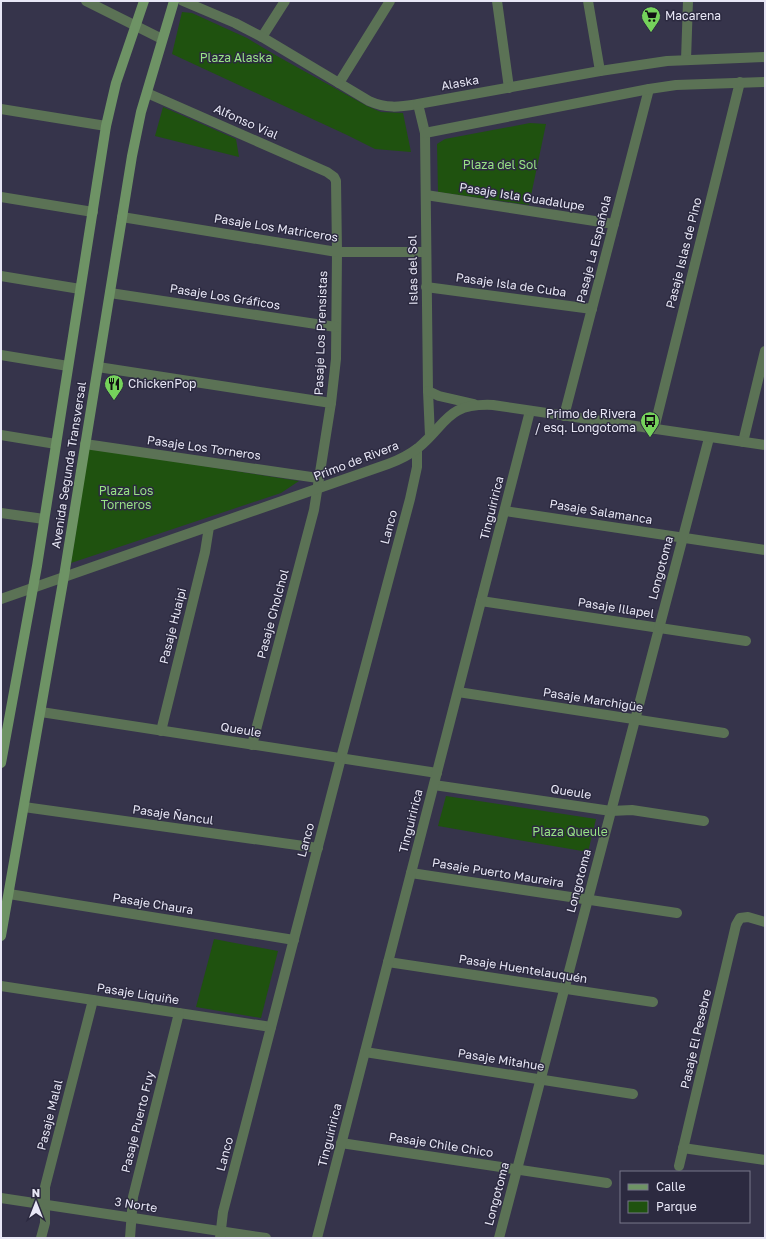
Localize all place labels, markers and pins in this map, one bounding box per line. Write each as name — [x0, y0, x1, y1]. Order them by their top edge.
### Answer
supermarket icon: Macarena — [640, 5, 662, 33]
place label: Macarena — [665, 8, 721, 23]
restaurant icon: ChickenPop — [103, 373, 125, 401]
place label: ChickenPop — [128, 376, 197, 391]
place label: Primo de Rivera / esq. Longotoma — [535, 406, 636, 435]
bus stop icon: Primo de Rivera / esq. Longotoma — [639, 410, 661, 438]

